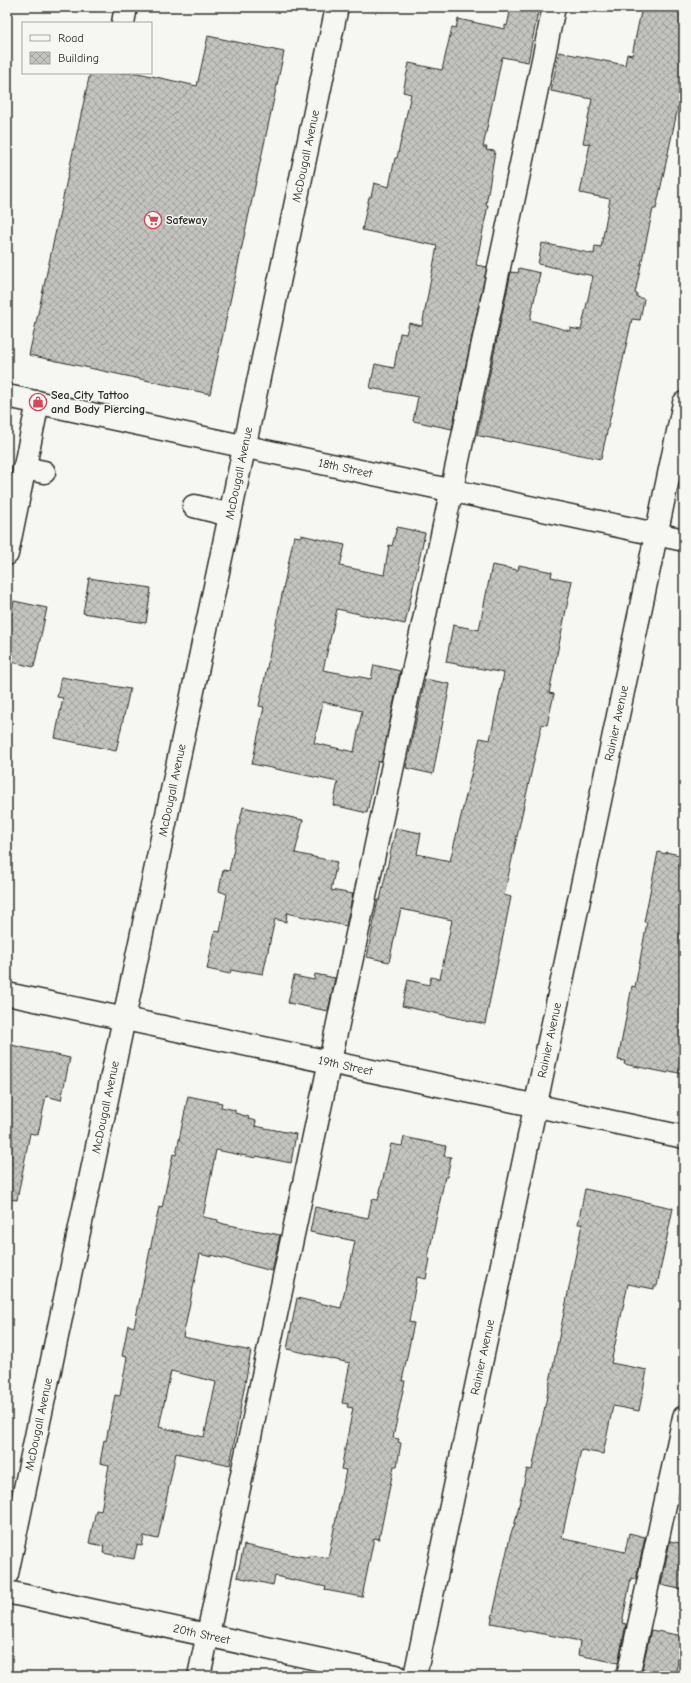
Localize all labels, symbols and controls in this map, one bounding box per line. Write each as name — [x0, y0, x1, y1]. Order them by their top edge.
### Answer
legend — [22, 22, 152, 74]
text: Road — [58, 31, 84, 45]
text: Building — [58, 51, 99, 65]
street label: McDougall Avenue — [289, 108, 322, 204]
supermarket icon: Safeway — [143, 210, 163, 230]
place label: Safeway — [166, 213, 208, 227]
place label: Sea City Tattoo and Body Piercing — [51, 388, 145, 416]
shop icon: Sea City Tattoo and Body Piercing — [28, 392, 48, 412]
street label: McDougall Avenue — [222, 426, 255, 521]
street label: 18th Street — [317, 455, 374, 481]
street label: Rainier Avenue — [602, 684, 631, 762]
street label: McDougall Avenue — [155, 743, 189, 838]
street label: Rainier Avenue — [535, 1001, 564, 1079]
street label: 19th Street — [317, 1053, 374, 1078]
street label: McDougall Avenue — [89, 1060, 122, 1155]
street label: Rainier Avenue — [468, 1318, 497, 1396]
street label: McDougall Avenue — [22, 1377, 55, 1472]
street label: 20th Street — [172, 1621, 232, 1647]

